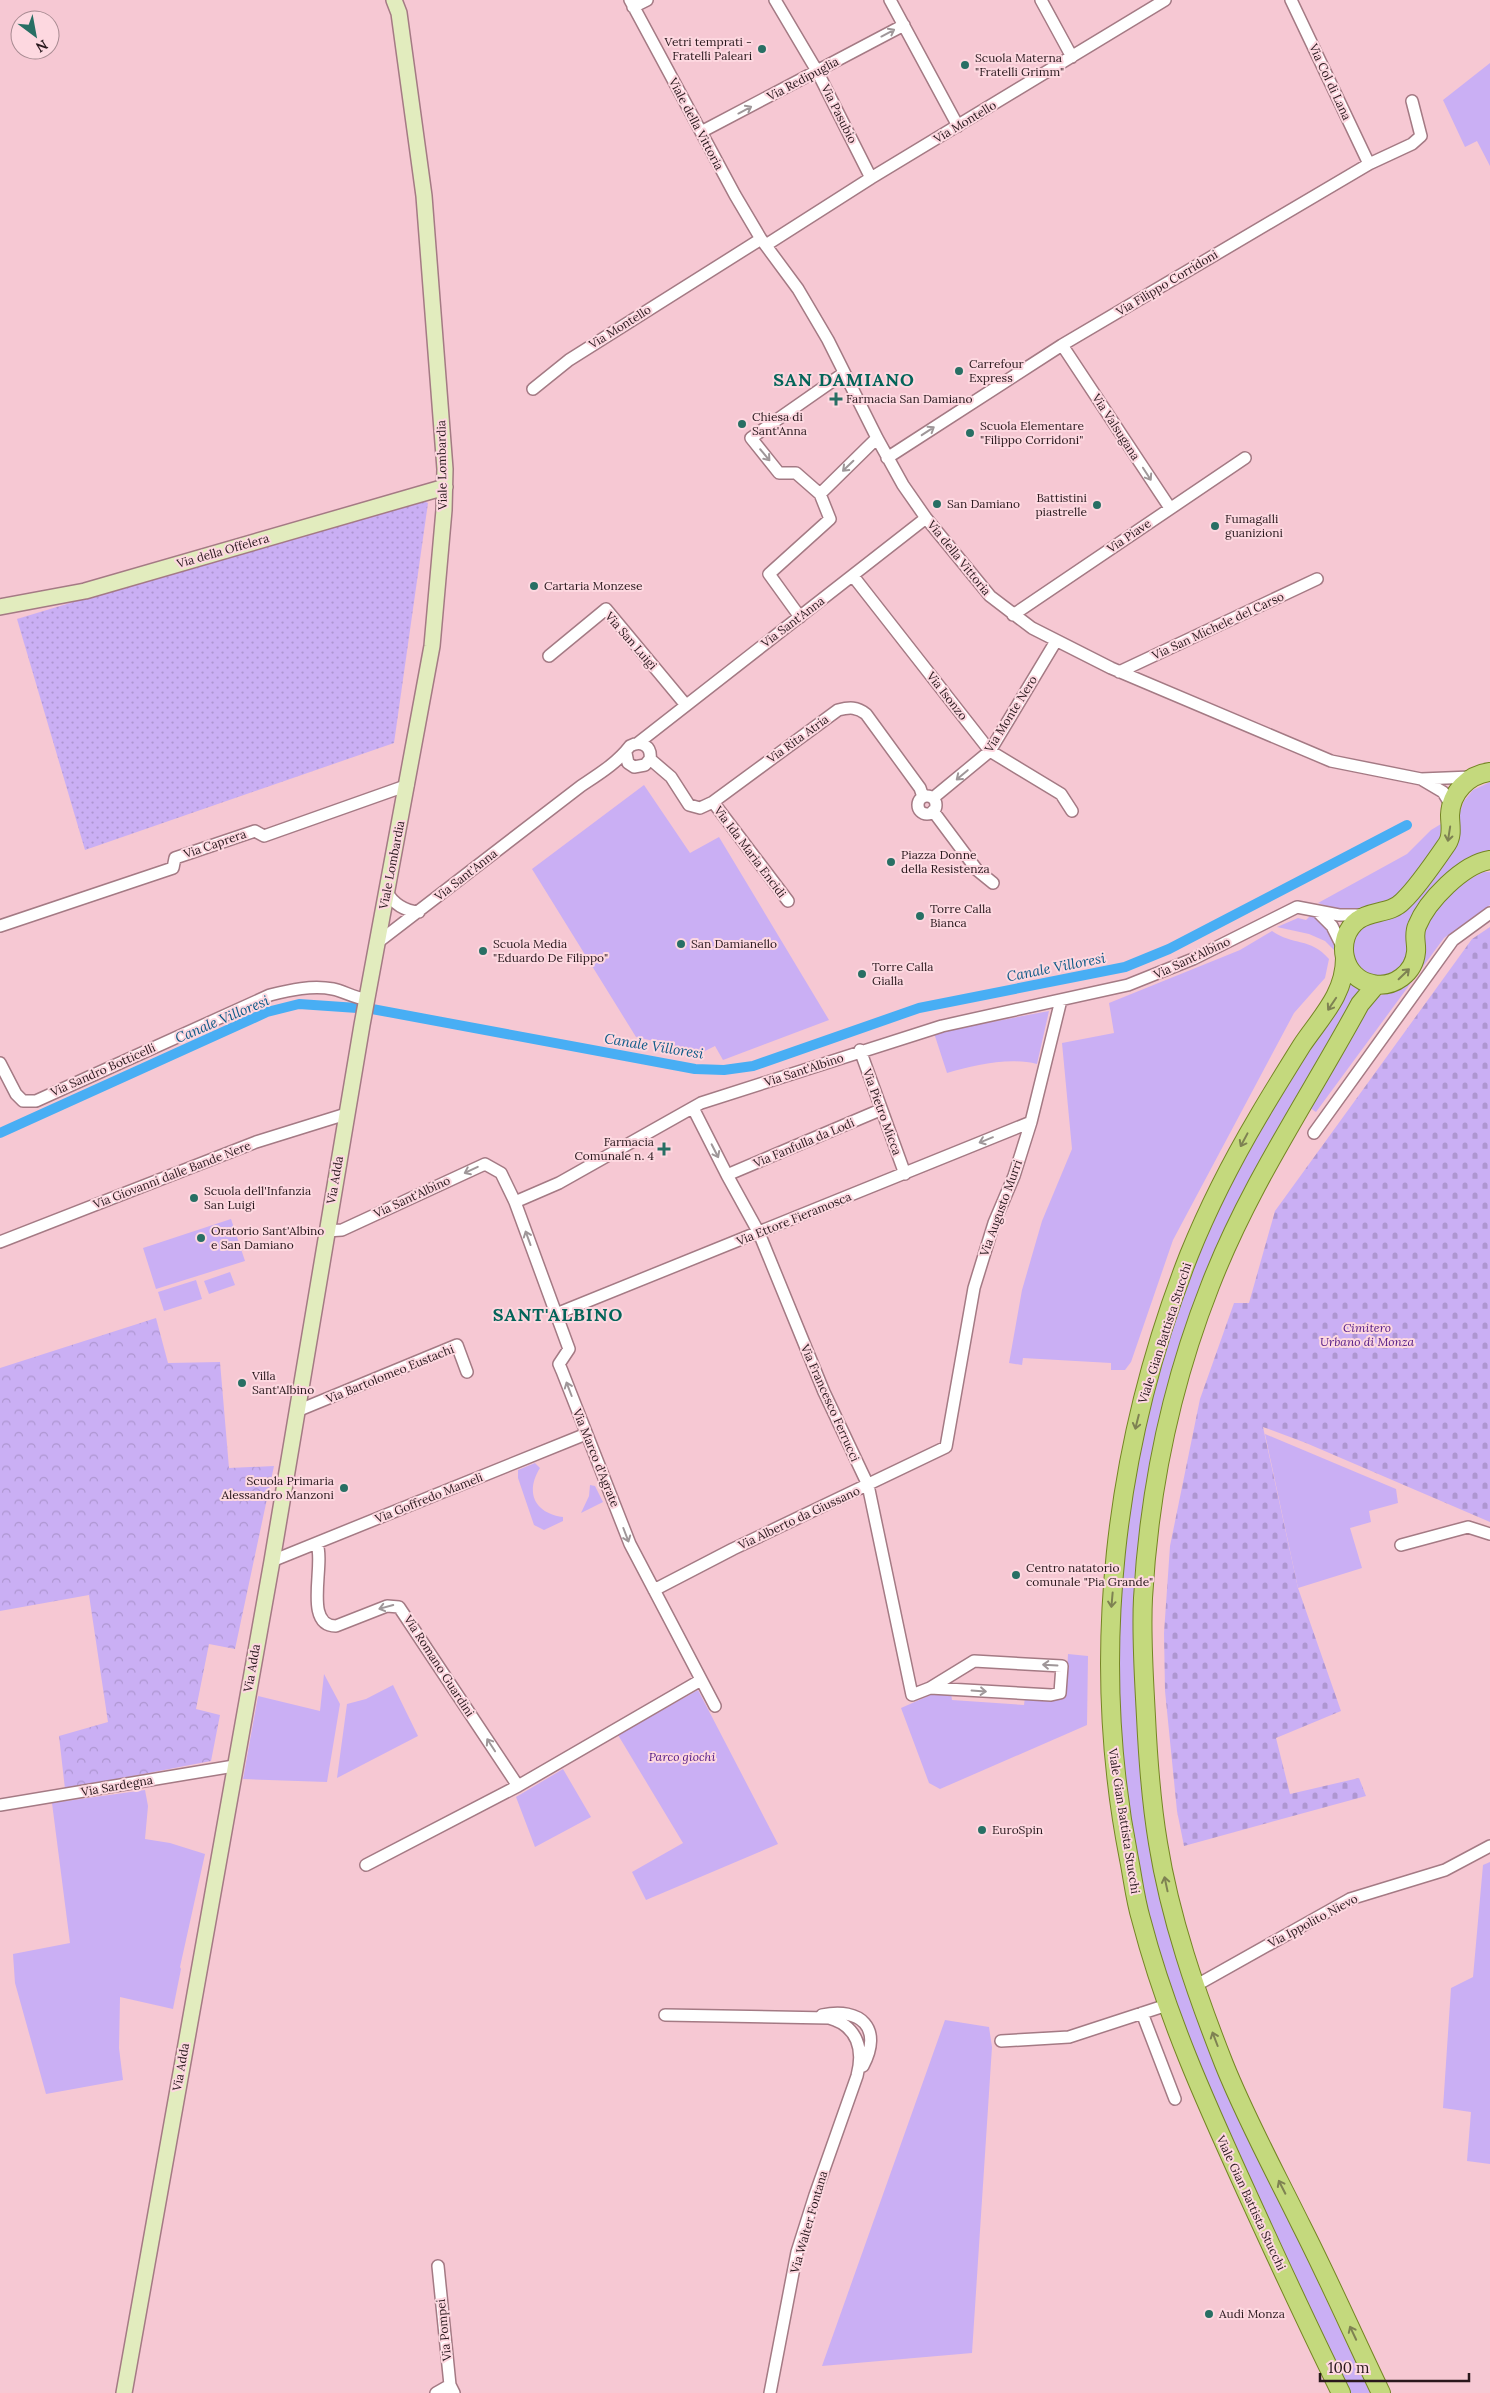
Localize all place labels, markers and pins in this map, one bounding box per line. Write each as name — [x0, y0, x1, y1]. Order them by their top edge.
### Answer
place label: Vetri temprati - Fratelli Paleari — [664, 34, 752, 63]
marker: Vetri temprati - Fratelli Paleari — [756, 43, 768, 55]
place label: Scuola Materna "Fratelli Grimm" — [975, 50, 1064, 79]
marker: Scuola Materna "Fratelli Grimm" — [959, 59, 971, 71]
place label: Carrefour Express — [969, 356, 1025, 385]
marker: Carrefour Express — [953, 365, 965, 377]
place label: Farmacia San Damiano — [846, 391, 973, 406]
marker: Farmacia San Damiano — [830, 393, 842, 405]
place label: Chiesa di Sant'Anna — [752, 409, 807, 438]
marker: Chiesa di Sant'Anna — [736, 418, 748, 430]
place label: Scuola Elementare "Filippo Corridoni" — [980, 418, 1085, 447]
marker: Scuola Elementare "Filippo Corridoni" — [964, 427, 976, 439]
place label: Battistini piastrelle — [1035, 490, 1087, 519]
place label: San Damiano — [947, 496, 1020, 511]
marker: San Damiano — [931, 498, 943, 510]
marker: Battistini piastrelle — [1091, 499, 1103, 511]
place label: Fumagalli guanizioni — [1225, 511, 1283, 540]
marker: Fumagalli guanizioni — [1209, 520, 1221, 532]
place label: Cartaria Monzese — [544, 578, 643, 593]
marker: Cartaria Monzese — [528, 580, 540, 592]
place label: Piazza Donne della Resistenza — [901, 847, 990, 876]
marker: Piazza Donne della Resistenza — [885, 856, 897, 868]
place label: Torre Calla Bianca — [930, 901, 991, 930]
marker: Torre Calla Bianca — [914, 910, 926, 922]
place label: Scuola Media "Eduardo De Filippo" — [493, 936, 608, 965]
place label: San Damianello — [691, 936, 777, 951]
marker: San Damianello — [675, 938, 687, 950]
marker: Scuola Media "Eduardo De Filippo" — [477, 945, 489, 957]
place label: Torre Calla Gialla — [872, 959, 933, 988]
marker: Torre Calla Gialla — [856, 968, 868, 980]
place label: Farmacia Comunale n. 4 — [574, 1134, 654, 1163]
marker: Farmacia Comunale n. 4 — [658, 1143, 670, 1155]
place label: Scuola dell'Infanzia San Luigi — [204, 1183, 311, 1212]
marker: Scuola dell'Infanzia San Luigi — [188, 1192, 200, 1204]
place label: Oratorio Sant'Albino e San Damiano — [211, 1223, 324, 1252]
marker: Oratorio Sant'Albino e San Damiano — [195, 1232, 207, 1244]
place label: Villa Sant'Albino — [251, 1368, 314, 1397]
marker: Villa Sant'Albino — [236, 1377, 248, 1389]
place label: Scuola Primaria Alessandro Manzoni — [220, 1473, 334, 1502]
marker: Scuola Primaria Alessandro Manzoni — [338, 1482, 350, 1494]
place label: Centro natatorio comunale "Pia Grande" — [1026, 1560, 1153, 1589]
marker: Centro natatorio comunale "Pia Grande" — [1010, 1569, 1022, 1581]
place label: EuroSpin — [992, 1822, 1043, 1837]
marker: EuroSpin — [976, 1824, 988, 1836]
place label: Audi Monza — [1218, 2306, 1285, 2321]
marker: Audi Monza — [1203, 2308, 1215, 2320]

